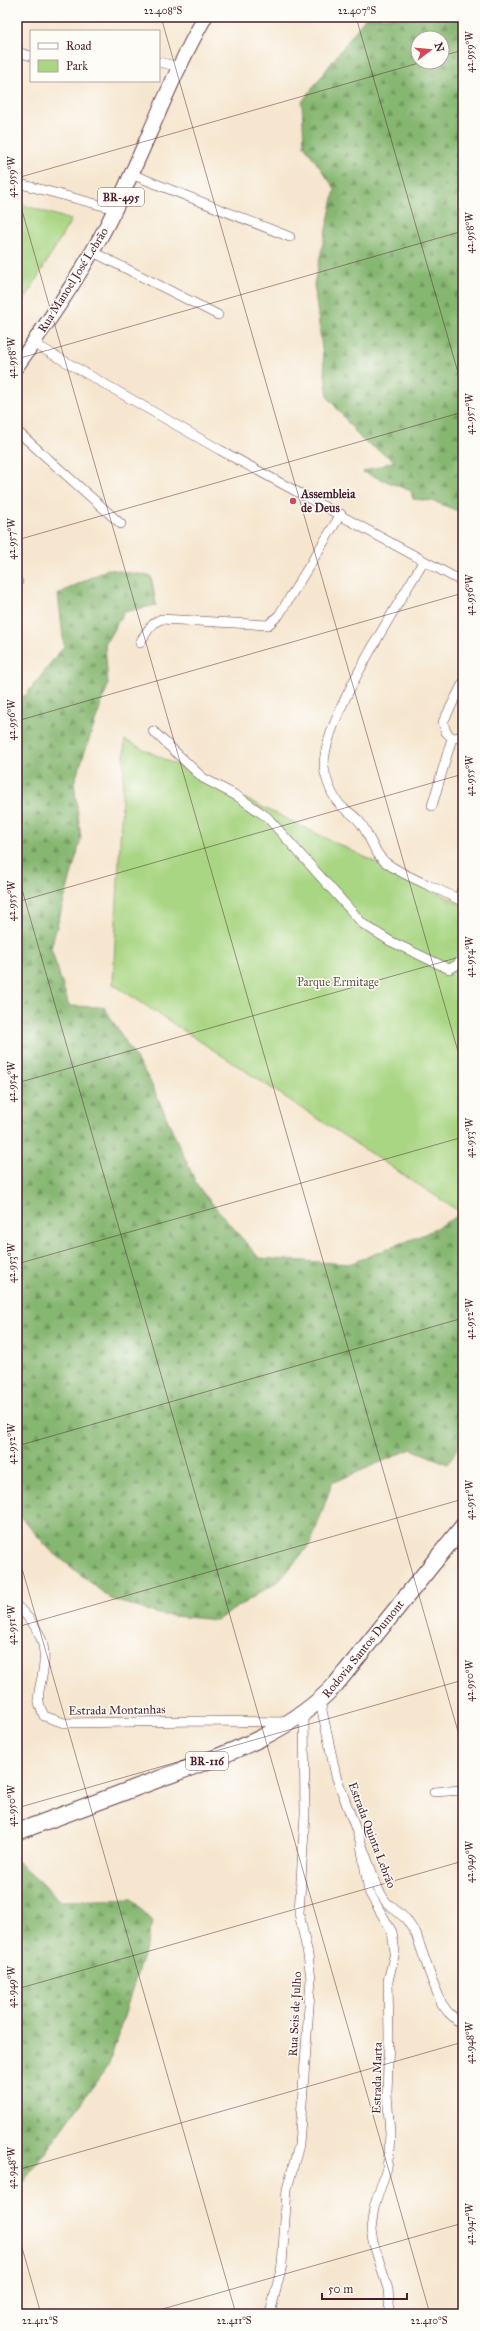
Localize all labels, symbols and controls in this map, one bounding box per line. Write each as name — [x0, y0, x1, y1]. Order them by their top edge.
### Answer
text: 22.408°S — [144, 5, 182, 17]
text: 22.407°S — [338, 5, 376, 17]
legend — [30, 30, 160, 82]
north arrow — [410, 30, 450, 70]
text: 42.959°W — [464, 31, 476, 73]
text: Road — [66, 39, 92, 53]
text: N — [432, 41, 447, 54]
text: Park — [66, 59, 88, 73]
text: 42.959°W — [6, 156, 18, 198]
road number: BR-495 — [98, 188, 144, 206]
text: 42.958°W — [464, 212, 476, 254]
street label: Rua Manoel José Lebrão — [35, 225, 112, 336]
text: 42.958°W — [6, 337, 18, 379]
text: 42.957°W — [464, 393, 476, 435]
place label: Assembleia de Deus — [300, 487, 356, 515]
marker: Assembleia de Deus — [288, 496, 298, 506]
text: 42.957°W — [6, 518, 18, 560]
text: 42.956°W — [464, 574, 476, 616]
text: 42.956°W — [6, 699, 18, 741]
text: 42.955°W — [464, 755, 476, 796]
text: 42.955°W — [6, 880, 18, 921]
text: 42.954°W — [464, 936, 476, 978]
park label: Parque Ermitage — [297, 975, 379, 990]
text: 42.954°W — [6, 1061, 18, 1103]
text: 42.953°W — [464, 1118, 476, 1158]
text: 42.953°W — [6, 1243, 18, 1283]
text: 42.952°W — [464, 1298, 476, 1339]
text: 42.952°W — [6, 1423, 18, 1464]
text: 42.951°W — [464, 1480, 476, 1520]
street label: Rodovia Santos Dumont — [319, 1597, 407, 1701]
text: 42.951°W — [6, 1605, 18, 1645]
text: 42.950°W — [464, 1660, 476, 1702]
street label: Estrada Montanhas — [68, 1702, 166, 1718]
road number: BR-116 — [186, 1752, 228, 1770]
street label: Estrada Quinta Lebrão — [345, 1780, 399, 1890]
text: 42.950°W — [6, 1785, 18, 1827]
text: 42.949°W — [464, 1840, 476, 1883]
text: 42.949°W — [6, 1965, 18, 2008]
street label: Rua Seis de Julho — [286, 1971, 305, 2057]
text: 42.948°W — [464, 2021, 476, 2064]
street label: Estrada Marta — [369, 2041, 385, 2114]
text: 42.948°W — [6, 2146, 18, 2189]
text: 42.947°W — [464, 2203, 476, 2245]
scale bar — [322, 2275, 407, 2301]
text: 50 m — [328, 2282, 353, 2296]
text: 22.412°S — [22, 2315, 58, 2327]
text: 22.411°S — [216, 2315, 252, 2327]
text: 22.410°S — [411, 2315, 448, 2327]

